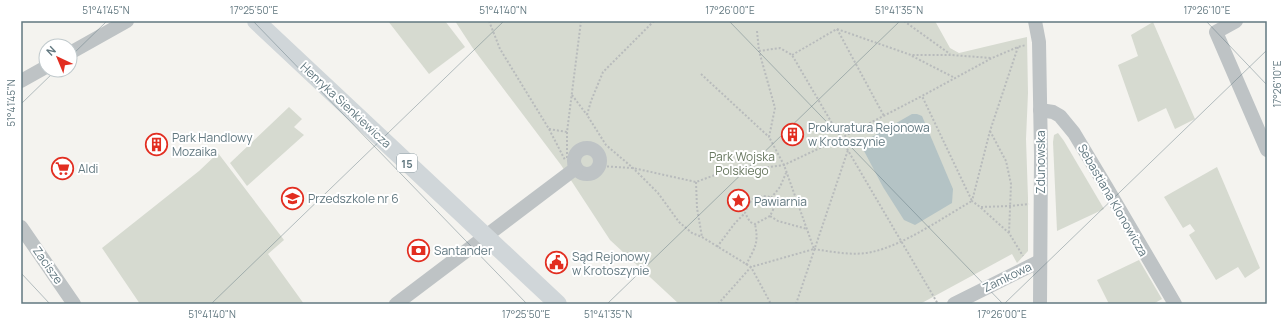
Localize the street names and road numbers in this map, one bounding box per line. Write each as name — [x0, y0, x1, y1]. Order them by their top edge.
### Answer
street label: Henryka Sienkiewicza — [297, 58, 395, 152]
street label: Zdunowska — [1032, 130, 1049, 194]
street label: Sebastiana Klonowicza — [1074, 141, 1152, 259]
road number: 15 — [397, 154, 417, 172]
street label: Zacisze — [29, 243, 67, 287]
street label: Zamkowa — [980, 258, 1034, 296]

